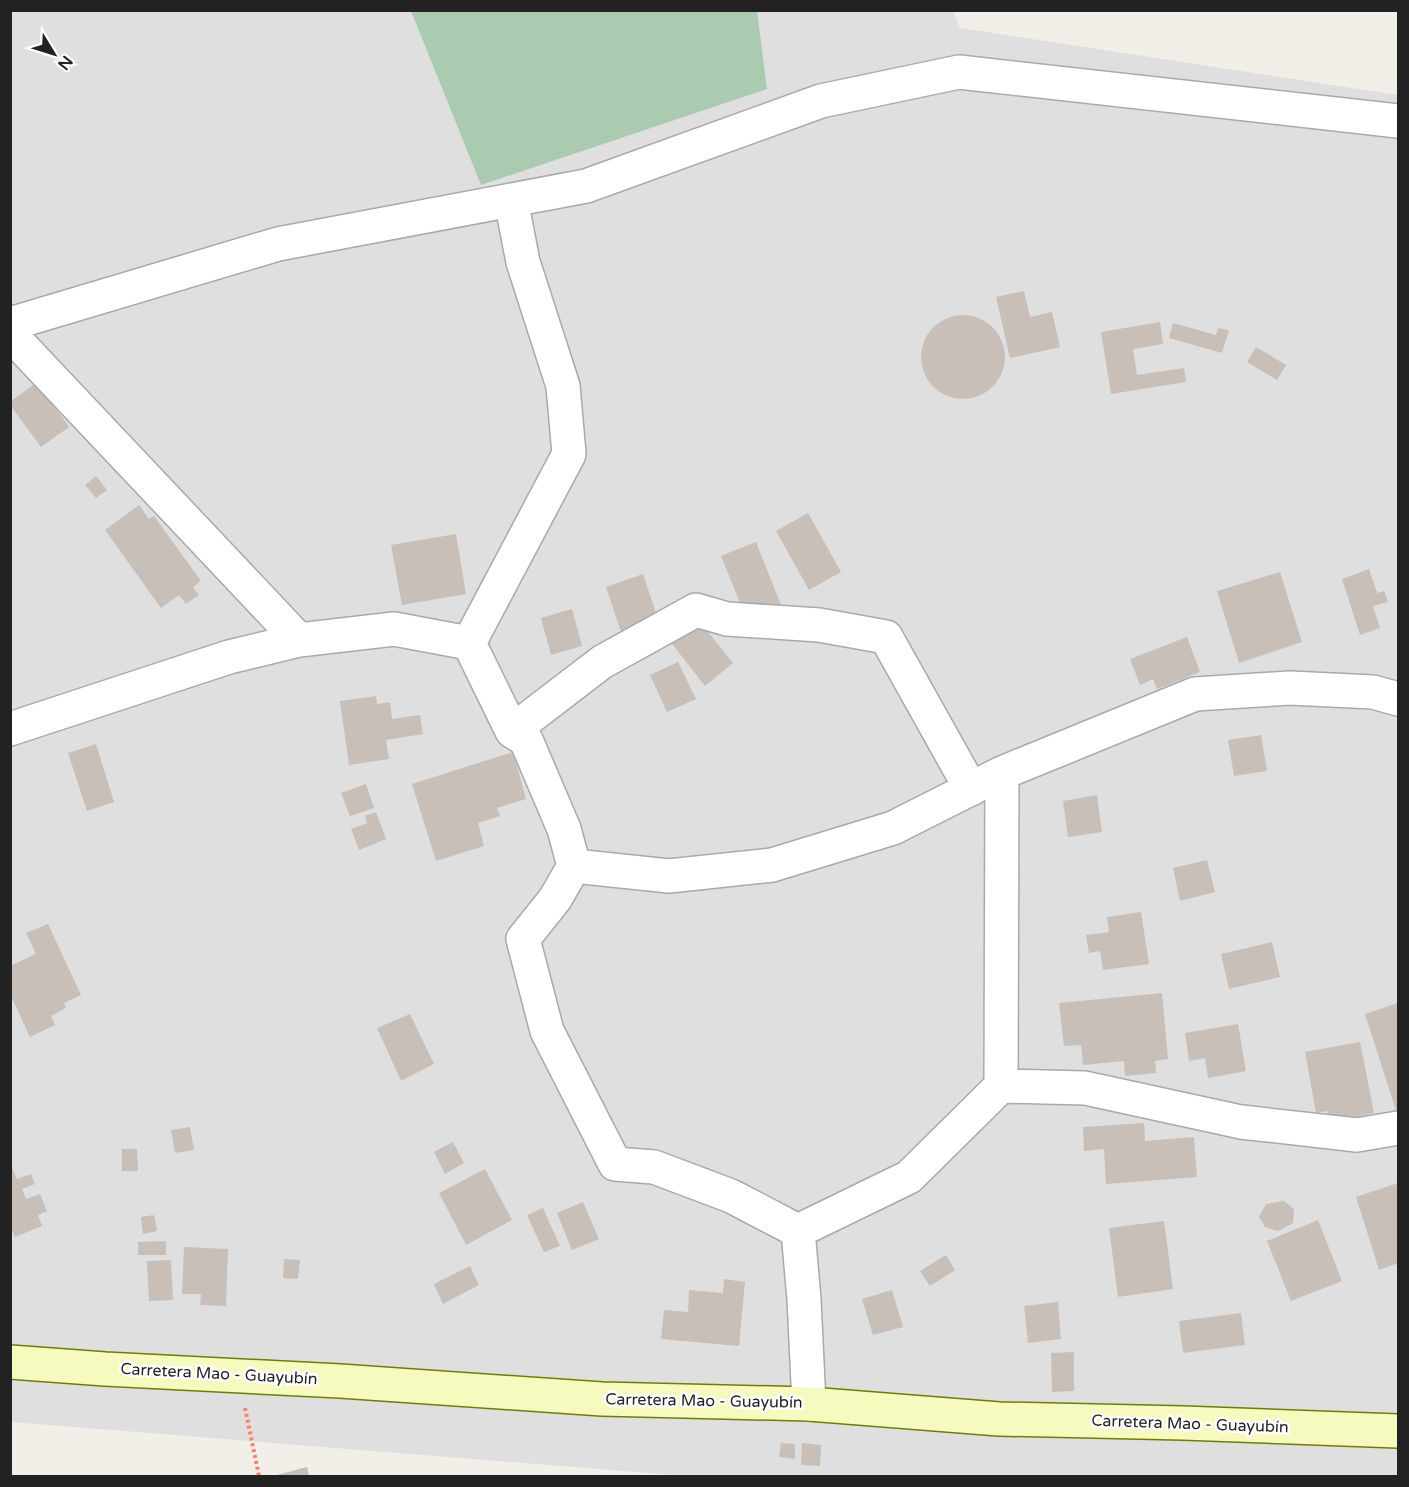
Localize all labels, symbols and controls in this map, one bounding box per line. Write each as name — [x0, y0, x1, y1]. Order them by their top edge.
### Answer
north arrow — [24, 24, 84, 84]
text: N — [53, 51, 77, 74]
street label: Carretera Mao - Guayubín — [120, 1359, 318, 1389]
street label: Carretera Mao - Guayubín — [605, 1389, 803, 1413]
street label: Carretera Mao - Guayubín — [1091, 1411, 1289, 1437]

